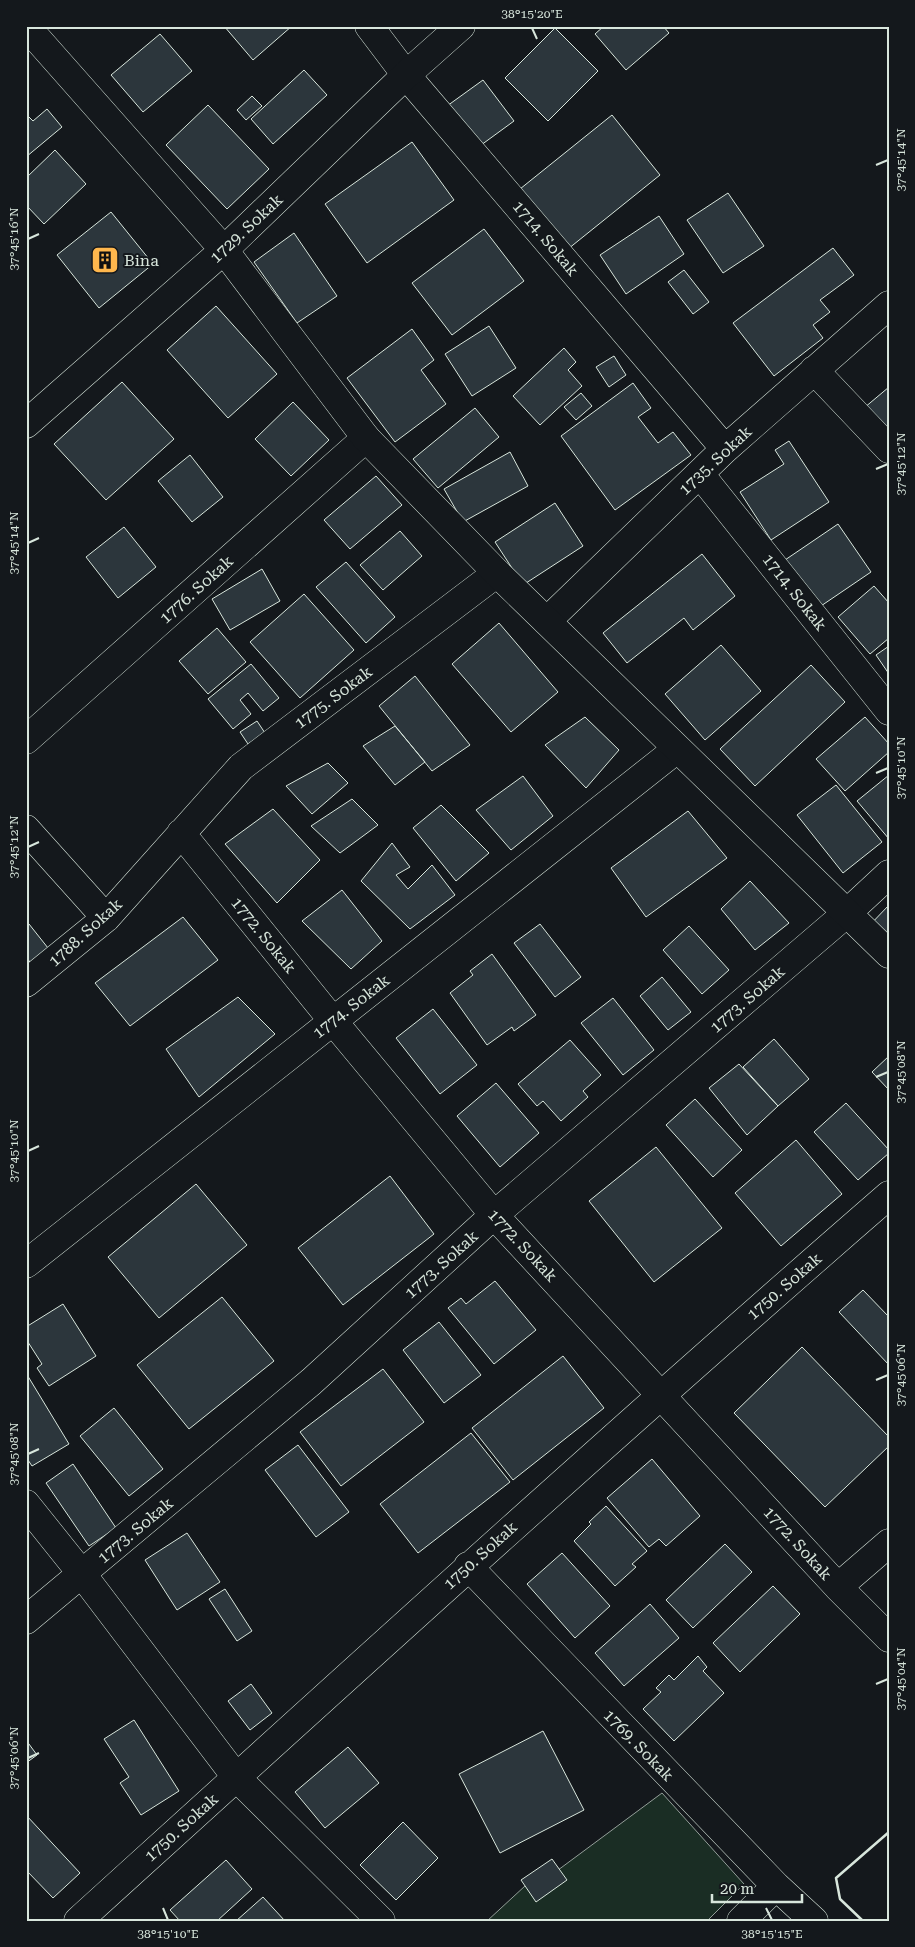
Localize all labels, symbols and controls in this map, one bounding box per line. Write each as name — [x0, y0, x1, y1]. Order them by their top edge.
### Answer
text: 38°15'20"E — [501, 7, 563, 21]
text: 37°45'14"N — [894, 128, 908, 192]
street label: 1729. Sokak — [206, 190, 287, 267]
street label: 1714. Sokak — [509, 197, 583, 280]
text: 37°45'16"N — [7, 207, 21, 271]
building icon: Bina — [90, 245, 120, 275]
place label: Bina — [124, 251, 159, 270]
street label: 1735. Sokak — [675, 422, 756, 499]
text: 37°45'12"N — [894, 432, 908, 496]
text: 37°45'14"N — [7, 511, 21, 575]
street label: 1714. Sokak — [759, 550, 831, 635]
street label: 1776. Sokak — [156, 551, 237, 627]
street label: 1775. Sokak — [291, 662, 376, 733]
text: 37°45'10"N — [894, 736, 908, 800]
text: 37°45'12"N — [7, 815, 21, 879]
street label: 1772. Sokak — [227, 893, 300, 977]
street label: 1788. Sokak — [45, 894, 126, 970]
street label: 1773. Sokak — [706, 962, 788, 1037]
street label: 1774. Sokak — [309, 970, 394, 1042]
text: 37°45'08"N — [894, 1040, 908, 1104]
text: 37°45'10"N — [7, 1119, 21, 1183]
street label: 1772. Sokak — [484, 1205, 561, 1286]
street label: 1773. Sokak — [401, 1226, 482, 1302]
street label: 1750. Sokak — [743, 1249, 825, 1324]
text: 37°45'06"N — [894, 1343, 908, 1407]
text: 37°45'08"N — [7, 1422, 21, 1486]
street label: 1773. Sokak — [94, 1493, 177, 1567]
street label: 1772. Sokak — [760, 1503, 836, 1584]
street label: 1750. Sokak — [440, 1517, 521, 1593]
text: 37°45'04"N — [894, 1647, 908, 1711]
street label: 1769. Sokak — [600, 1706, 678, 1785]
text: 37°45'06"N — [7, 1726, 21, 1790]
street label: 1750. Sokak — [141, 1789, 222, 1865]
scale bar — [712, 1872, 802, 1904]
text: 20 m — [720, 1880, 755, 1898]
text: 38°15'10"E — [137, 1927, 199, 1941]
text: 38°15'15"E — [741, 1927, 803, 1941]

